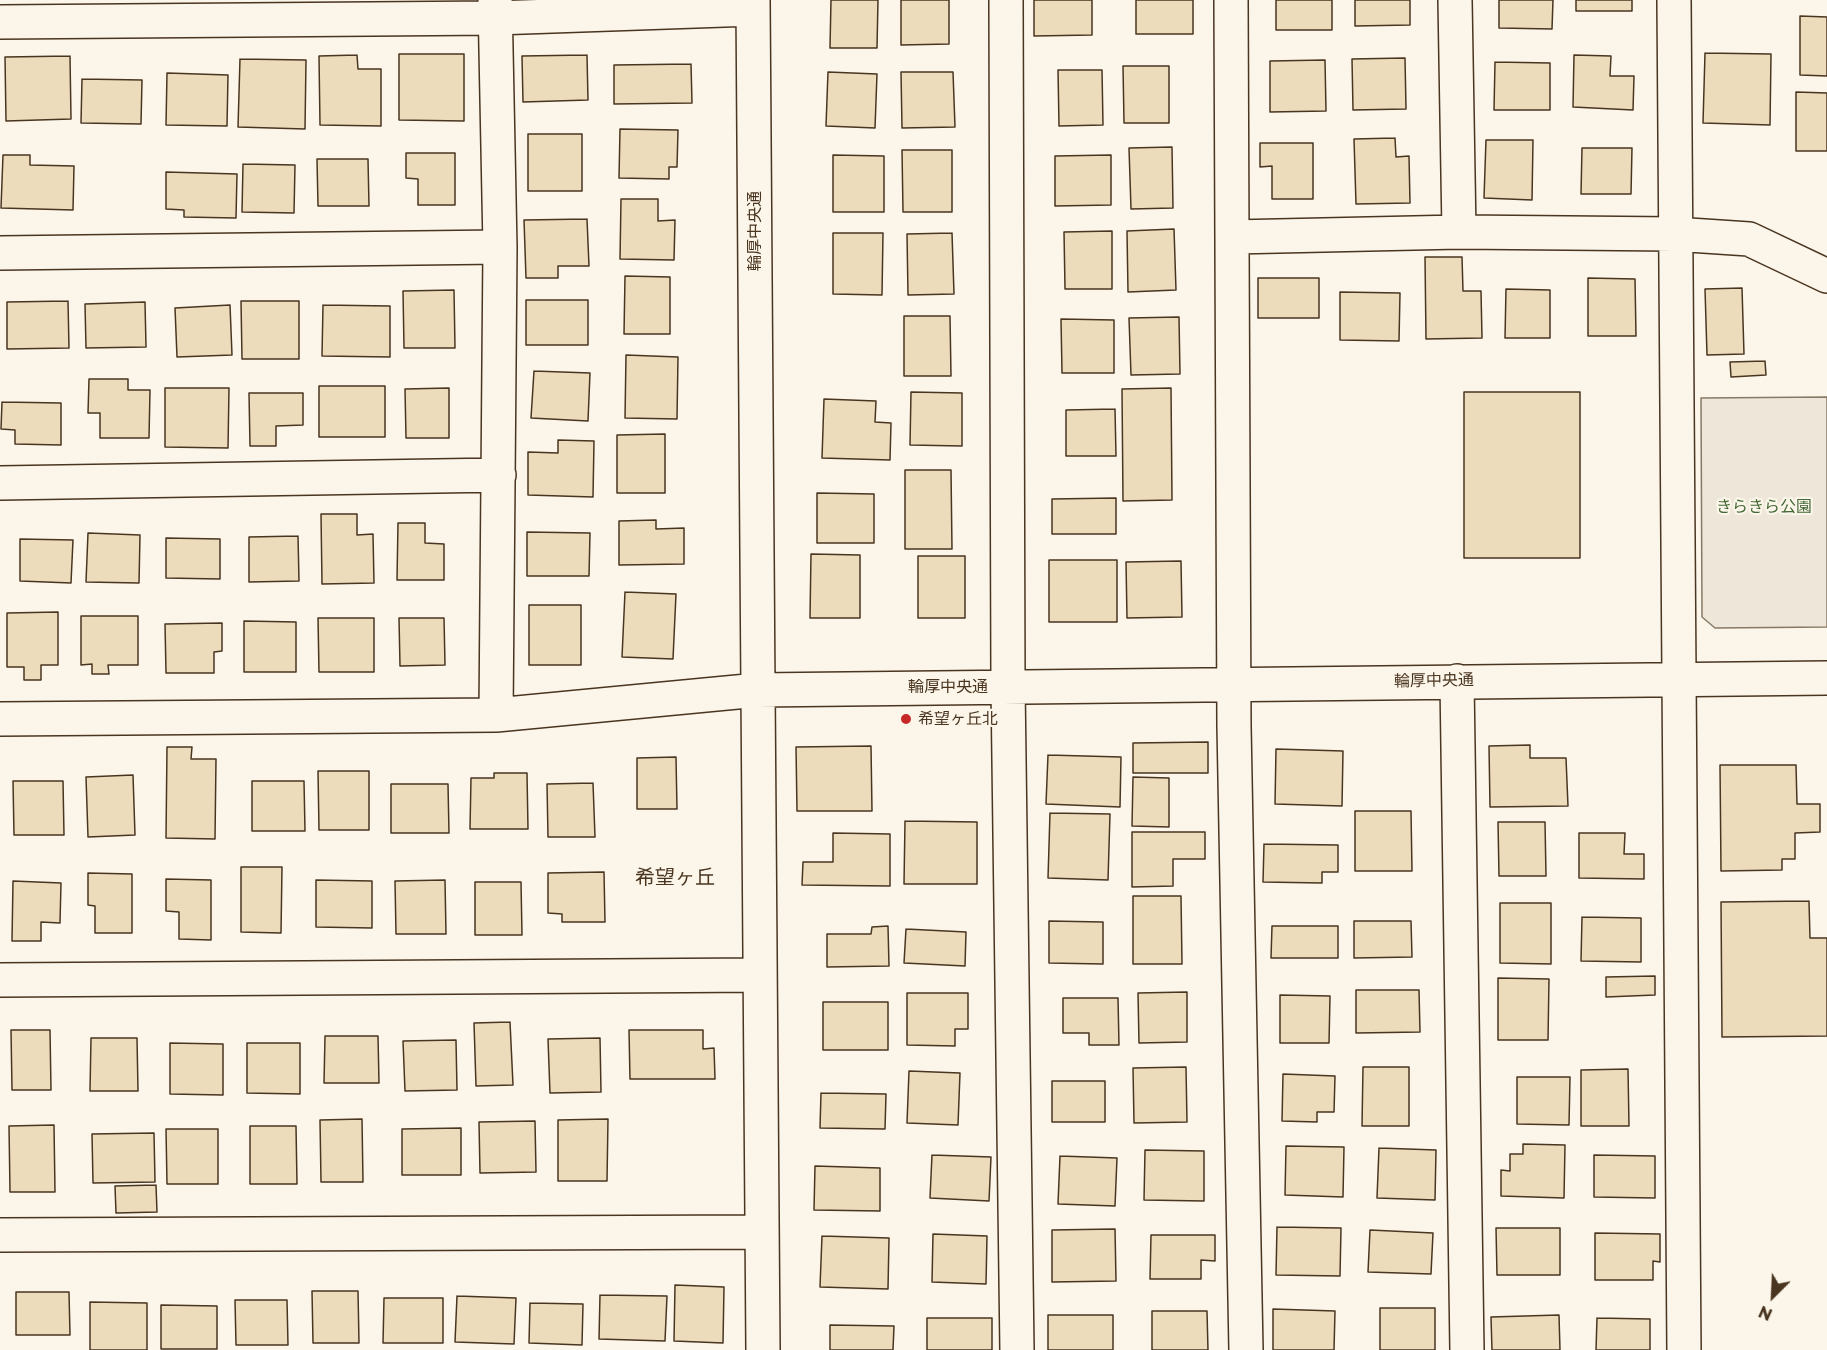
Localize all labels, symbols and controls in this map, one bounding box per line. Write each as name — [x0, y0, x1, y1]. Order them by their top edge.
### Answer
street label: 輪厚中央通 — [745, 191, 765, 271]
park label: きらきら公園 — [1716, 497, 1812, 517]
street label: 輪厚中央通 — [1394, 671, 1474, 691]
street label: 輪厚中央通 — [908, 677, 988, 697]
place label: 希望ヶ丘北 — [918, 709, 998, 729]
marker: 希望ヶ丘北 — [899, 712, 913, 726]
district label: 希望ヶ丘 — [635, 866, 715, 890]
north arrow — [1743, 1266, 1803, 1326]
text: N — [1756, 1302, 1775, 1324]

